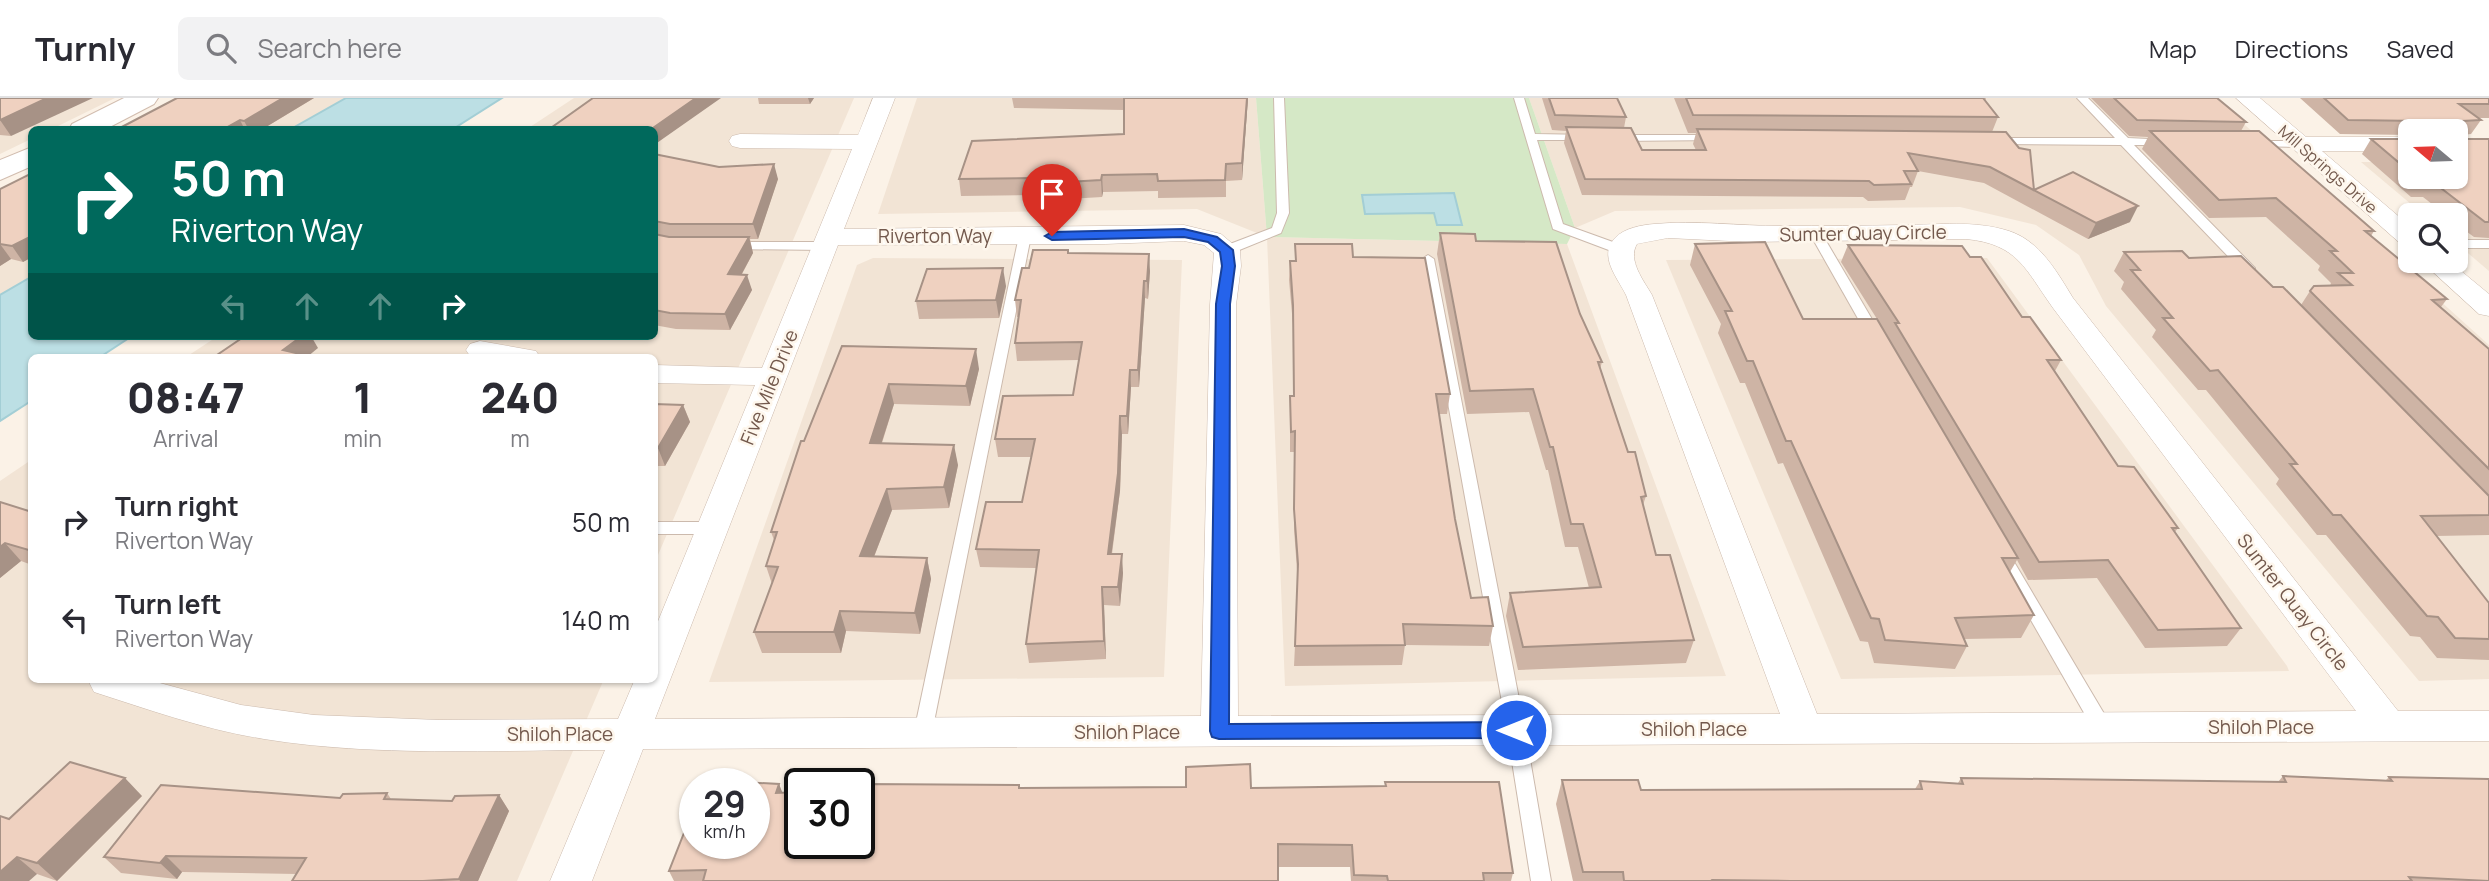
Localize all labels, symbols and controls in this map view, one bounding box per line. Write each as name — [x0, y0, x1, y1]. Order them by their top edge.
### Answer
search box — [178, 17, 668, 80]
text: Turnly — [35, 26, 136, 71]
icon: search — [202, 29, 240, 67]
text: Search here — [258, 30, 402, 66]
text: Map — [2149, 32, 2197, 65]
text: Directions — [2235, 32, 2348, 65]
text: Saved — [2386, 32, 2454, 65]
north arrow — [2398, 119, 2468, 189]
map controls — [2398, 119, 2468, 273]
street label: Mill Springs Drive — [2274, 120, 2382, 218]
text: 50 m — [171, 144, 286, 211]
icon: right — [56, 154, 147, 245]
pin — [1022, 164, 1082, 236]
icon: arrive — [1033, 175, 1071, 213]
button: search — [2398, 203, 2468, 273]
text: Riverton Way — [171, 208, 363, 252]
street label: Sumter Quay Circle — [1779, 219, 1947, 247]
street label: Riverton Way — [878, 223, 992, 249]
icon: left — [215, 287, 253, 325]
icon: ahead — [288, 287, 326, 325]
icon: ahead — [361, 287, 399, 325]
icon: right — [434, 287, 472, 325]
street label: Five Mile Drive — [734, 325, 804, 449]
text: 08:47 — [127, 368, 245, 426]
text: 1 — [353, 368, 372, 426]
text: 240 — [481, 368, 559, 426]
text: Arrival — [153, 422, 219, 454]
text: min — [343, 422, 382, 454]
text: m — [510, 422, 530, 454]
text: Turn right — [115, 488, 239, 524]
icon: right — [56, 503, 94, 541]
text: 50 m — [572, 504, 630, 540]
text: Riverton Way — [115, 524, 253, 556]
street label: Sumter Quay Circle — [2231, 528, 2355, 676]
text: Turn left — [115, 586, 222, 622]
icon: left — [56, 601, 94, 639]
text: 140 m — [561, 602, 630, 638]
text: Riverton Way — [115, 622, 253, 654]
position arrow — [1479, 693, 1553, 767]
street label: Shiloh Place — [2208, 714, 2314, 740]
street label: Shiloh Place — [1641, 716, 1747, 742]
street label: Shiloh Place — [1074, 719, 1180, 745]
street label: Shiloh Place — [507, 721, 613, 747]
speed limit sign: 30 — [784, 768, 875, 859]
text: 29 — [703, 780, 746, 828]
text: km/h — [704, 819, 745, 843]

